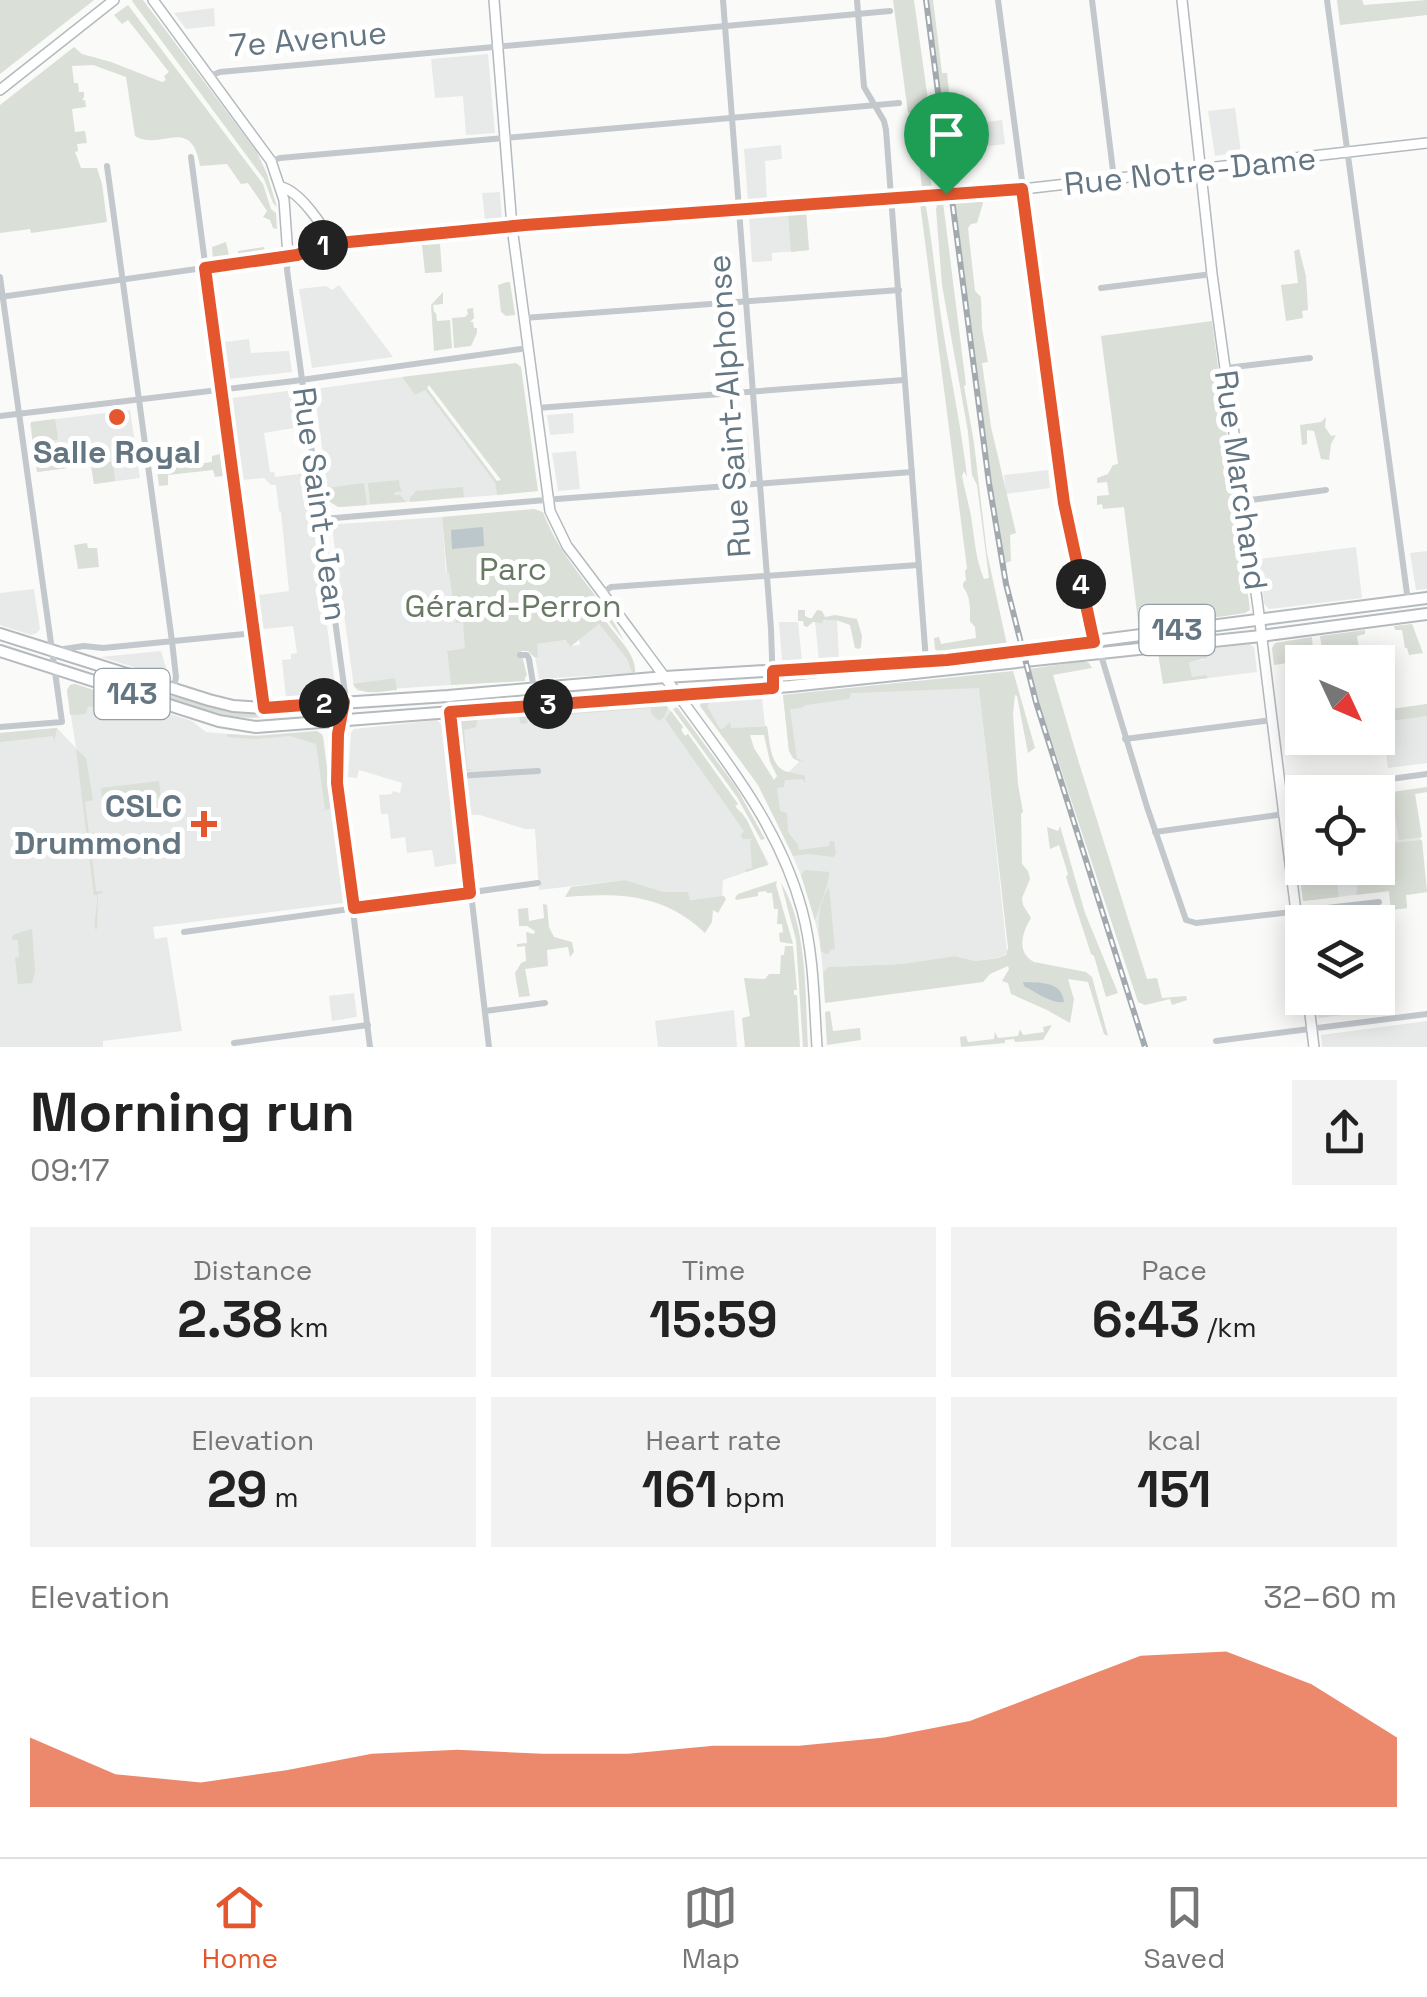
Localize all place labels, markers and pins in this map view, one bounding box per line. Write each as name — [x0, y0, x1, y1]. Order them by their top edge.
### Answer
pin — [904, 92, 989, 195]
pin: 1 — [298, 220, 348, 270]
marker: Salle Royal — [106, 406, 128, 428]
place label: Salle Royal — [33, 432, 201, 472]
pin: 4 — [1056, 559, 1106, 609]
pin: 2 — [299, 678, 349, 728]
pin: 3 — [523, 679, 573, 729]
place label: CSLC Drummond — [14, 786, 182, 863]
marker: CSLC Drummond — [191, 811, 217, 837]

